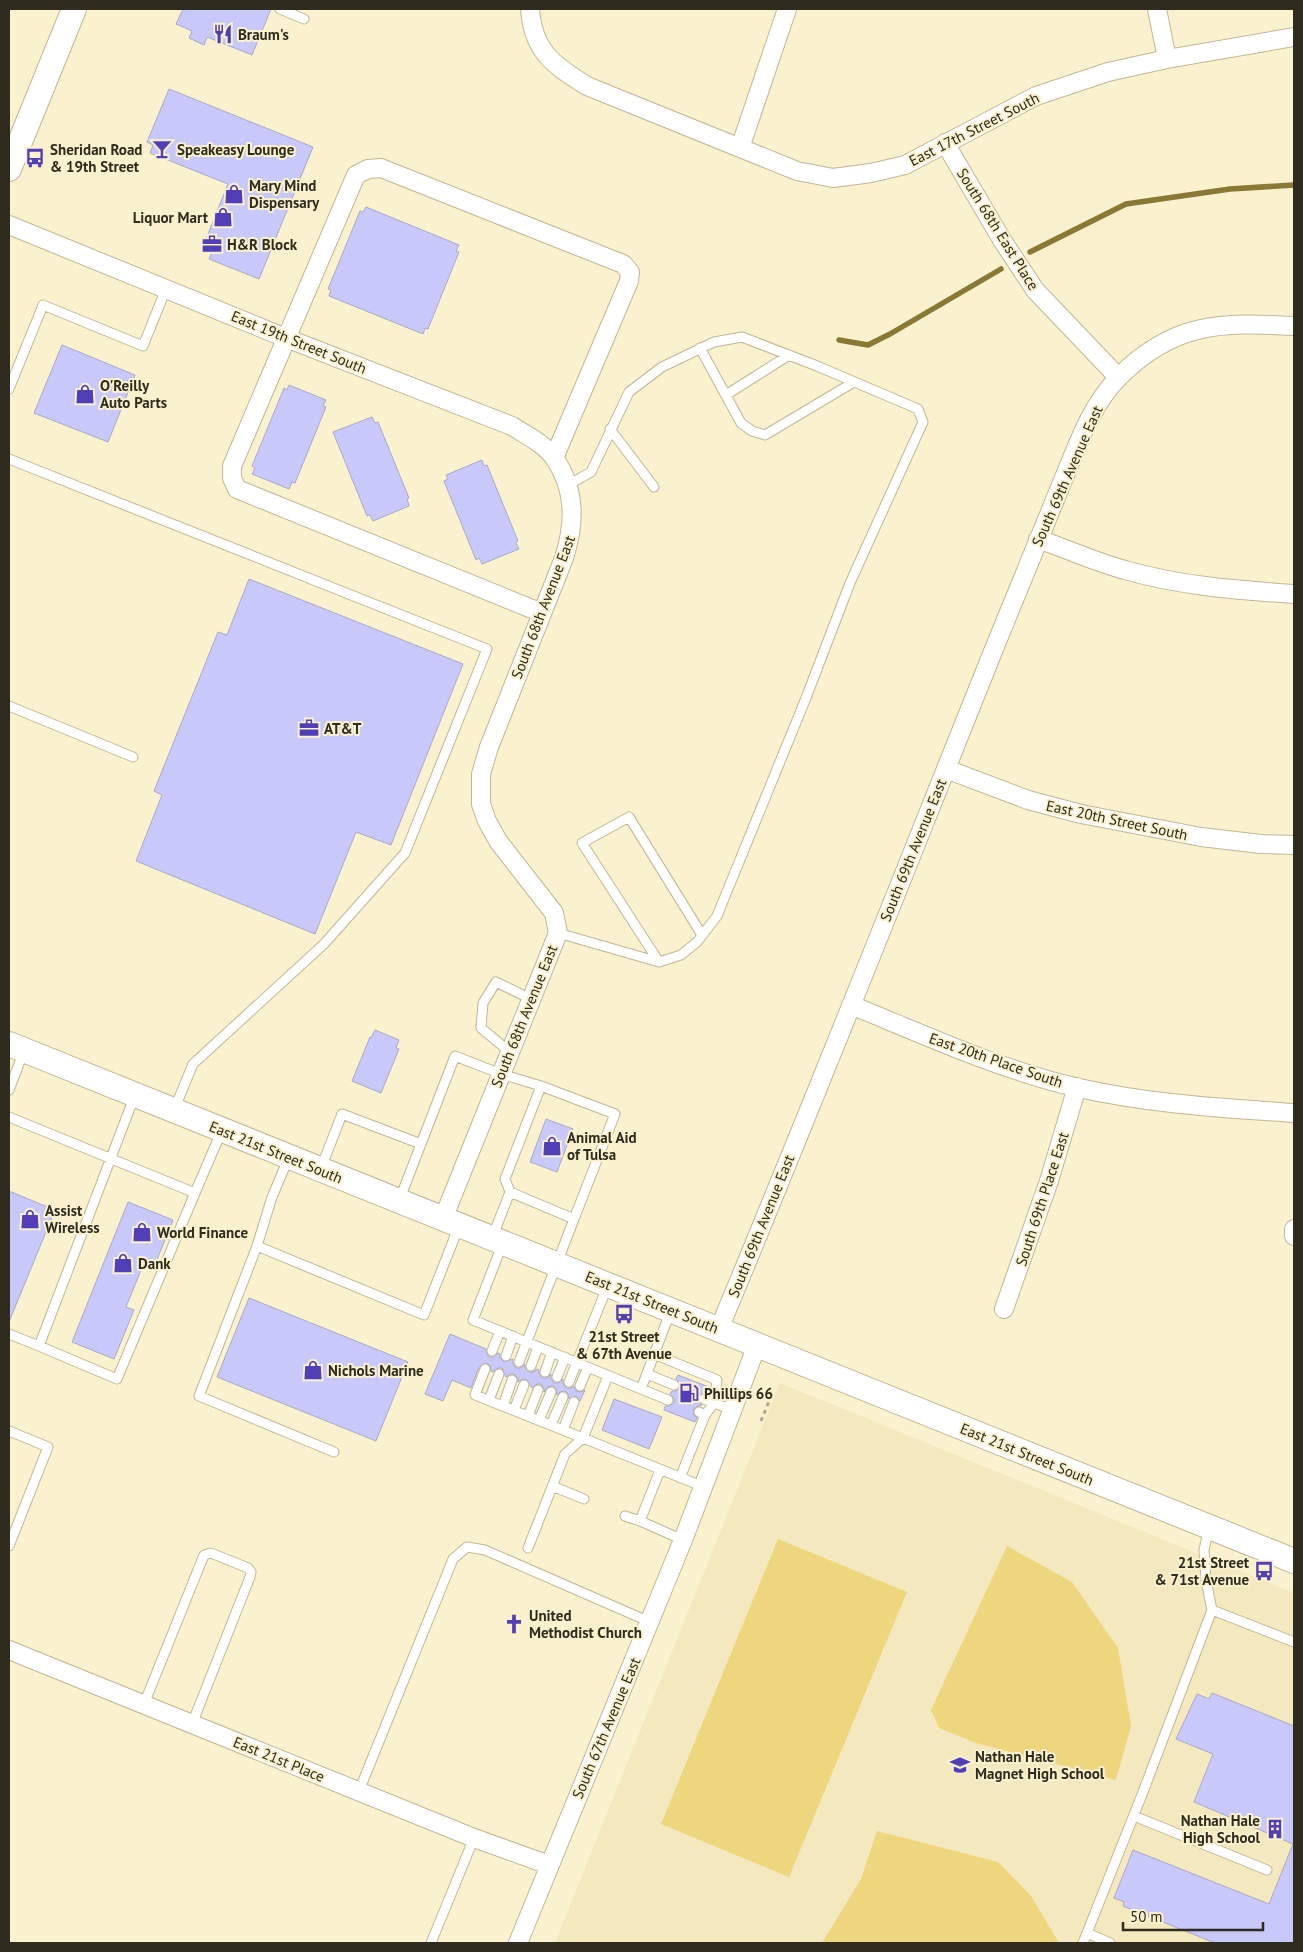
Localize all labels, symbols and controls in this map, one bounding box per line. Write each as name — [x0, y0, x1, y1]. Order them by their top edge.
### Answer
restaurant icon: Braum's — [212, 23, 234, 45]
place label: Braum's — [238, 25, 289, 44]
street label: East 17th Street South — [906, 88, 1042, 170]
bar icon: Speakeasy Lounge — [151, 138, 173, 160]
place label: Sheridan Road & 19th Street — [50, 140, 142, 176]
place label: Speakeasy Lounge — [177, 140, 295, 159]
bus stop icon: Sheridan Road & 19th Street — [24, 147, 46, 169]
street label: South 68th East Place — [953, 165, 1043, 293]
place label: Mary Mind Dispensary — [249, 176, 320, 212]
shop icon: Mary Mind Dispensary — [223, 183, 245, 205]
shop icon: Liquor Mart — [212, 206, 234, 228]
place label: Liquor Mart — [133, 208, 209, 227]
office icon: H&R Block — [201, 233, 223, 255]
place label: H&R Block — [227, 235, 298, 254]
street label: East 19th Street South — [229, 306, 369, 378]
place label: O'Reilly Auto Parts — [100, 376, 167, 412]
shop icon: O'Reilly Auto Parts — [74, 383, 96, 405]
street label: South 69th Avenue East — [1027, 403, 1107, 549]
street label: South 68th Avenue East — [507, 533, 579, 681]
office icon: AT&T — [298, 717, 320, 739]
place label: AT&T — [324, 719, 362, 738]
street label: South 69th Avenue East — [876, 776, 950, 924]
street label: East 20th Street South — [1044, 796, 1190, 844]
street label: South 68th Avenue East — [487, 942, 561, 1090]
street label: East 20th Place South — [927, 1028, 1065, 1092]
street label: East 21st Street South — [206, 1117, 346, 1187]
place label: Animal Aid of Tulsa — [567, 1128, 637, 1164]
street label: South 69th Place East — [1011, 1129, 1073, 1269]
shop icon: Animal Aid of Tulsa — [541, 1135, 563, 1157]
street label: South 69th Avenue East — [724, 1152, 798, 1300]
place label: Assist Wireless — [45, 1201, 100, 1237]
shop icon: Assist Wireless — [19, 1208, 41, 1230]
shop icon: World Finance — [131, 1221, 153, 1243]
place label: World Finance — [157, 1223, 248, 1242]
shop icon: Dank — [112, 1252, 134, 1274]
place label: Dank — [138, 1254, 171, 1273]
street label: East 21st Street South — [582, 1267, 722, 1337]
bus stop icon: 21st Street & 67th Avenue — [613, 1303, 635, 1325]
place label: 21st Street & 67th Avenue — [576, 1327, 672, 1363]
shop icon: Nichols Marine — [302, 1359, 324, 1381]
place label: Nichols Marine — [328, 1361, 424, 1380]
fuel station icon: Phillips 66 — [678, 1382, 700, 1404]
place label: Phillips 66 — [704, 1384, 773, 1403]
street label: East 21st Street South — [957, 1419, 1097, 1489]
place label: 21st Street & 71st Avenue — [1154, 1553, 1250, 1589]
bus stop icon: 21st Street & 71st Avenue — [1253, 1560, 1275, 1582]
place label: United Methodist Church — [529, 1606, 642, 1642]
church icon: United Methodist Church — [503, 1613, 525, 1635]
street label: South 67th Avenue East — [568, 1654, 644, 1802]
street label: East 21st Place — [231, 1732, 327, 1786]
place label: Nathan Hale Magnet High School — [975, 1747, 1105, 1783]
school or university icon: Nathan Hale Magnet High School — [949, 1754, 971, 1776]
place label: Nathan Hale High School — [1181, 1811, 1261, 1847]
building icon: Nathan Hale High School — [1264, 1818, 1286, 1840]
scale bar — [1123, 1900, 1263, 1932]
text: 50 m — [1130, 1907, 1163, 1926]

